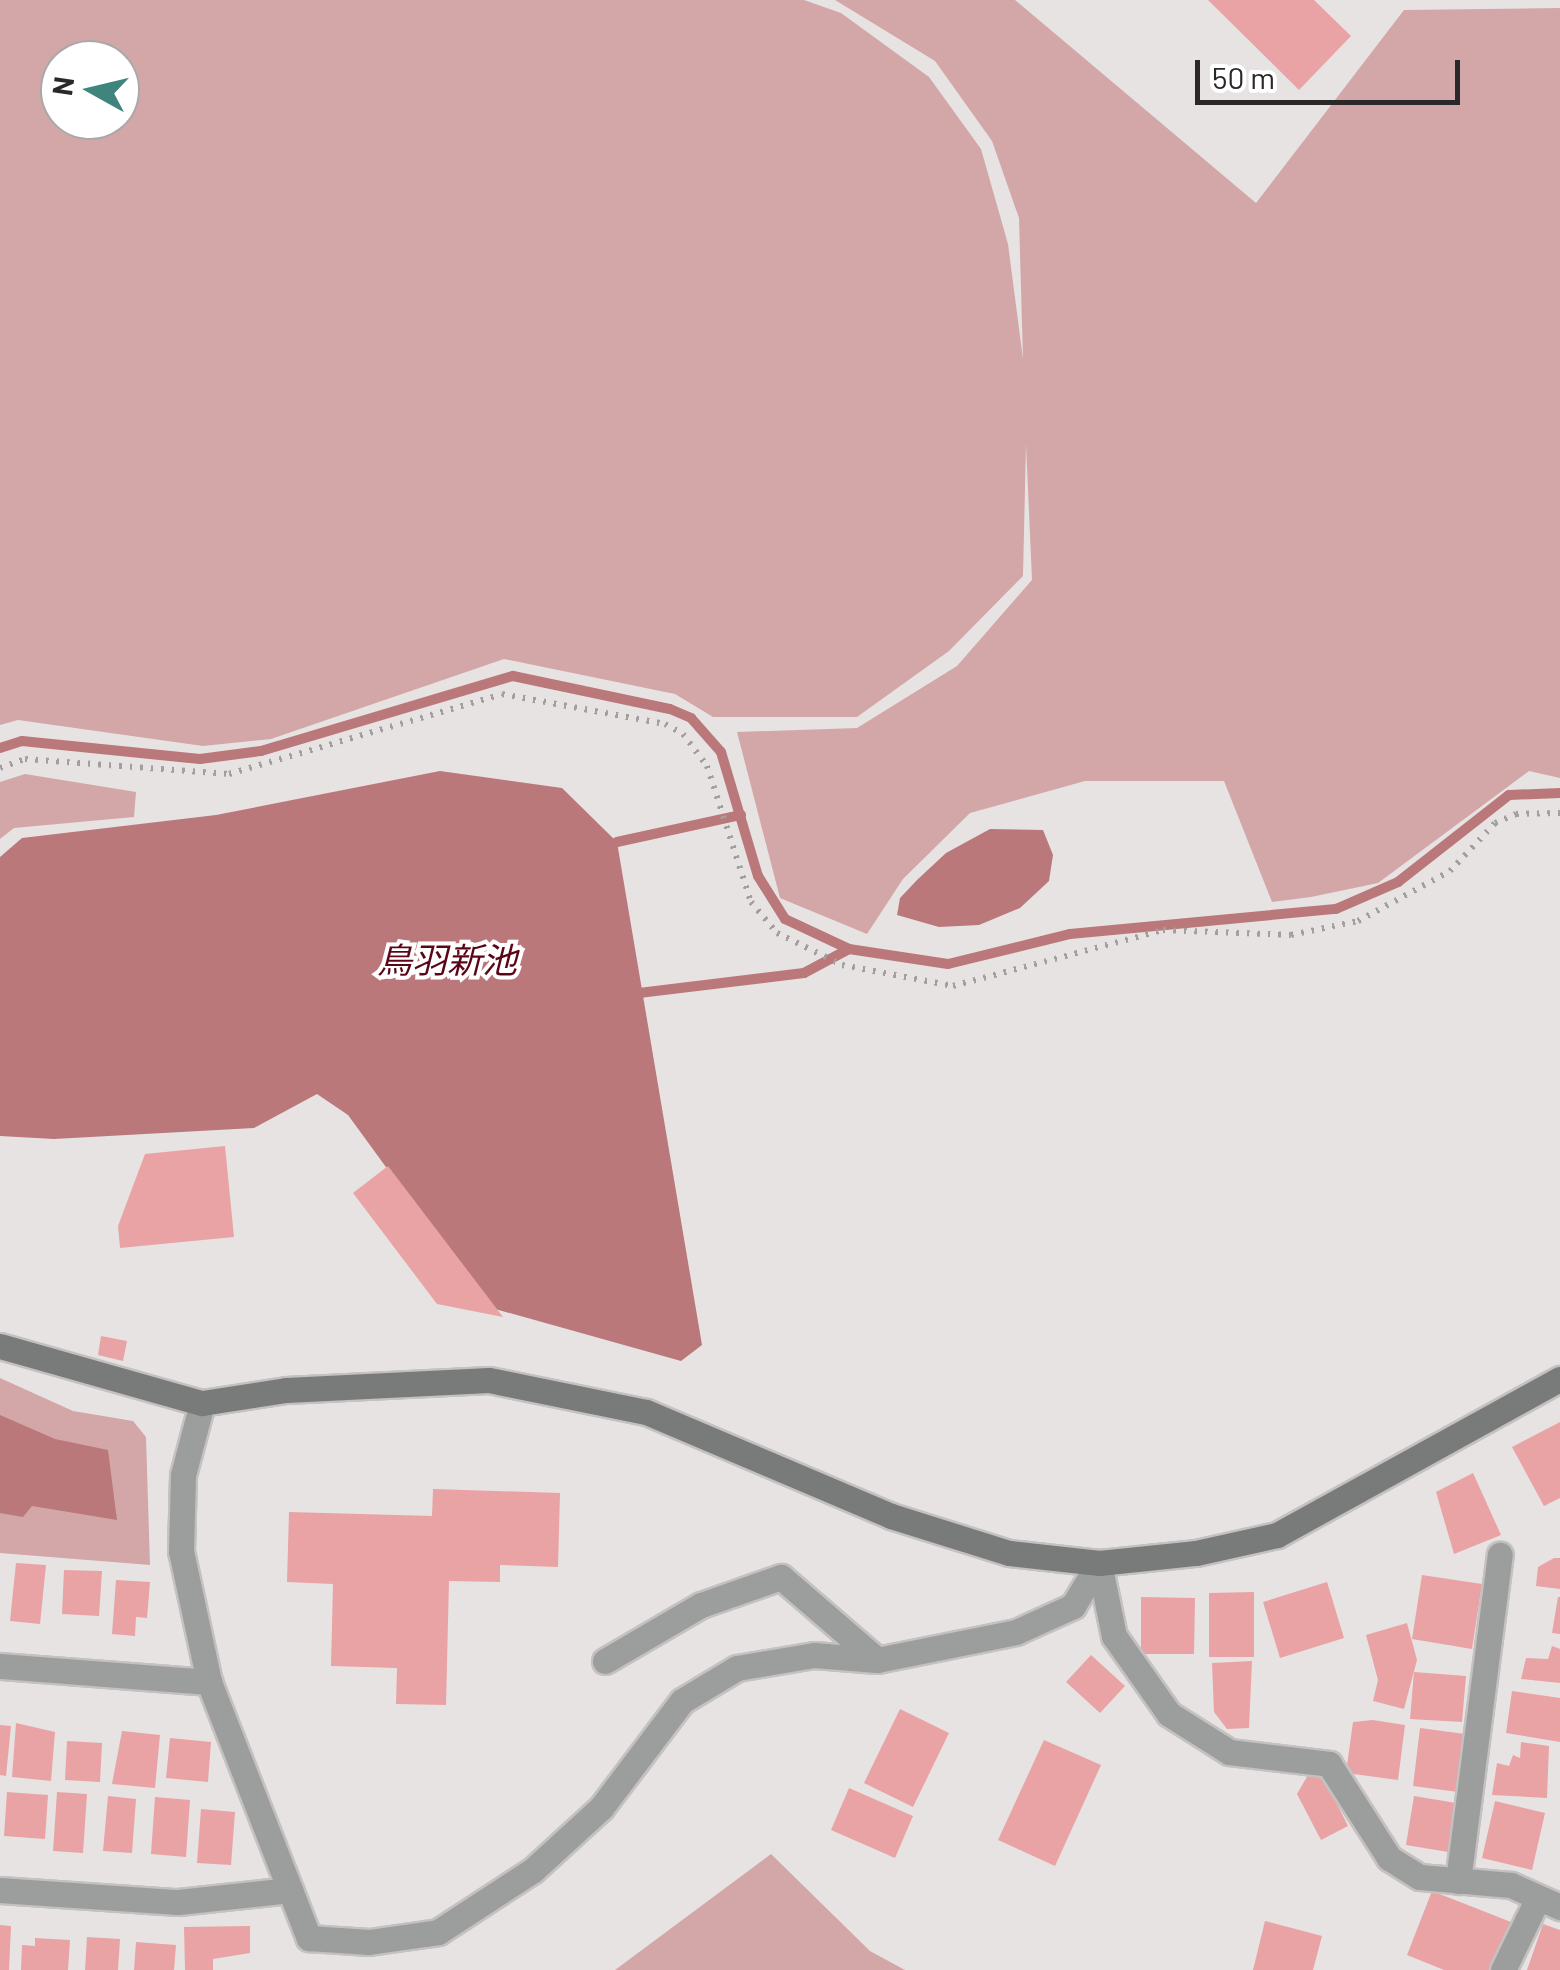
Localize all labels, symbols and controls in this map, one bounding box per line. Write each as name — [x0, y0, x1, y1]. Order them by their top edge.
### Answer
north arrow — [40, 40, 140, 140]
scale bar — [1200, 40, 1465, 102]
text: 50 m — [1212, 59, 1275, 95]
text: N — [44, 75, 80, 98]
water label: 鳥羽新池 — [377, 938, 517, 980]

